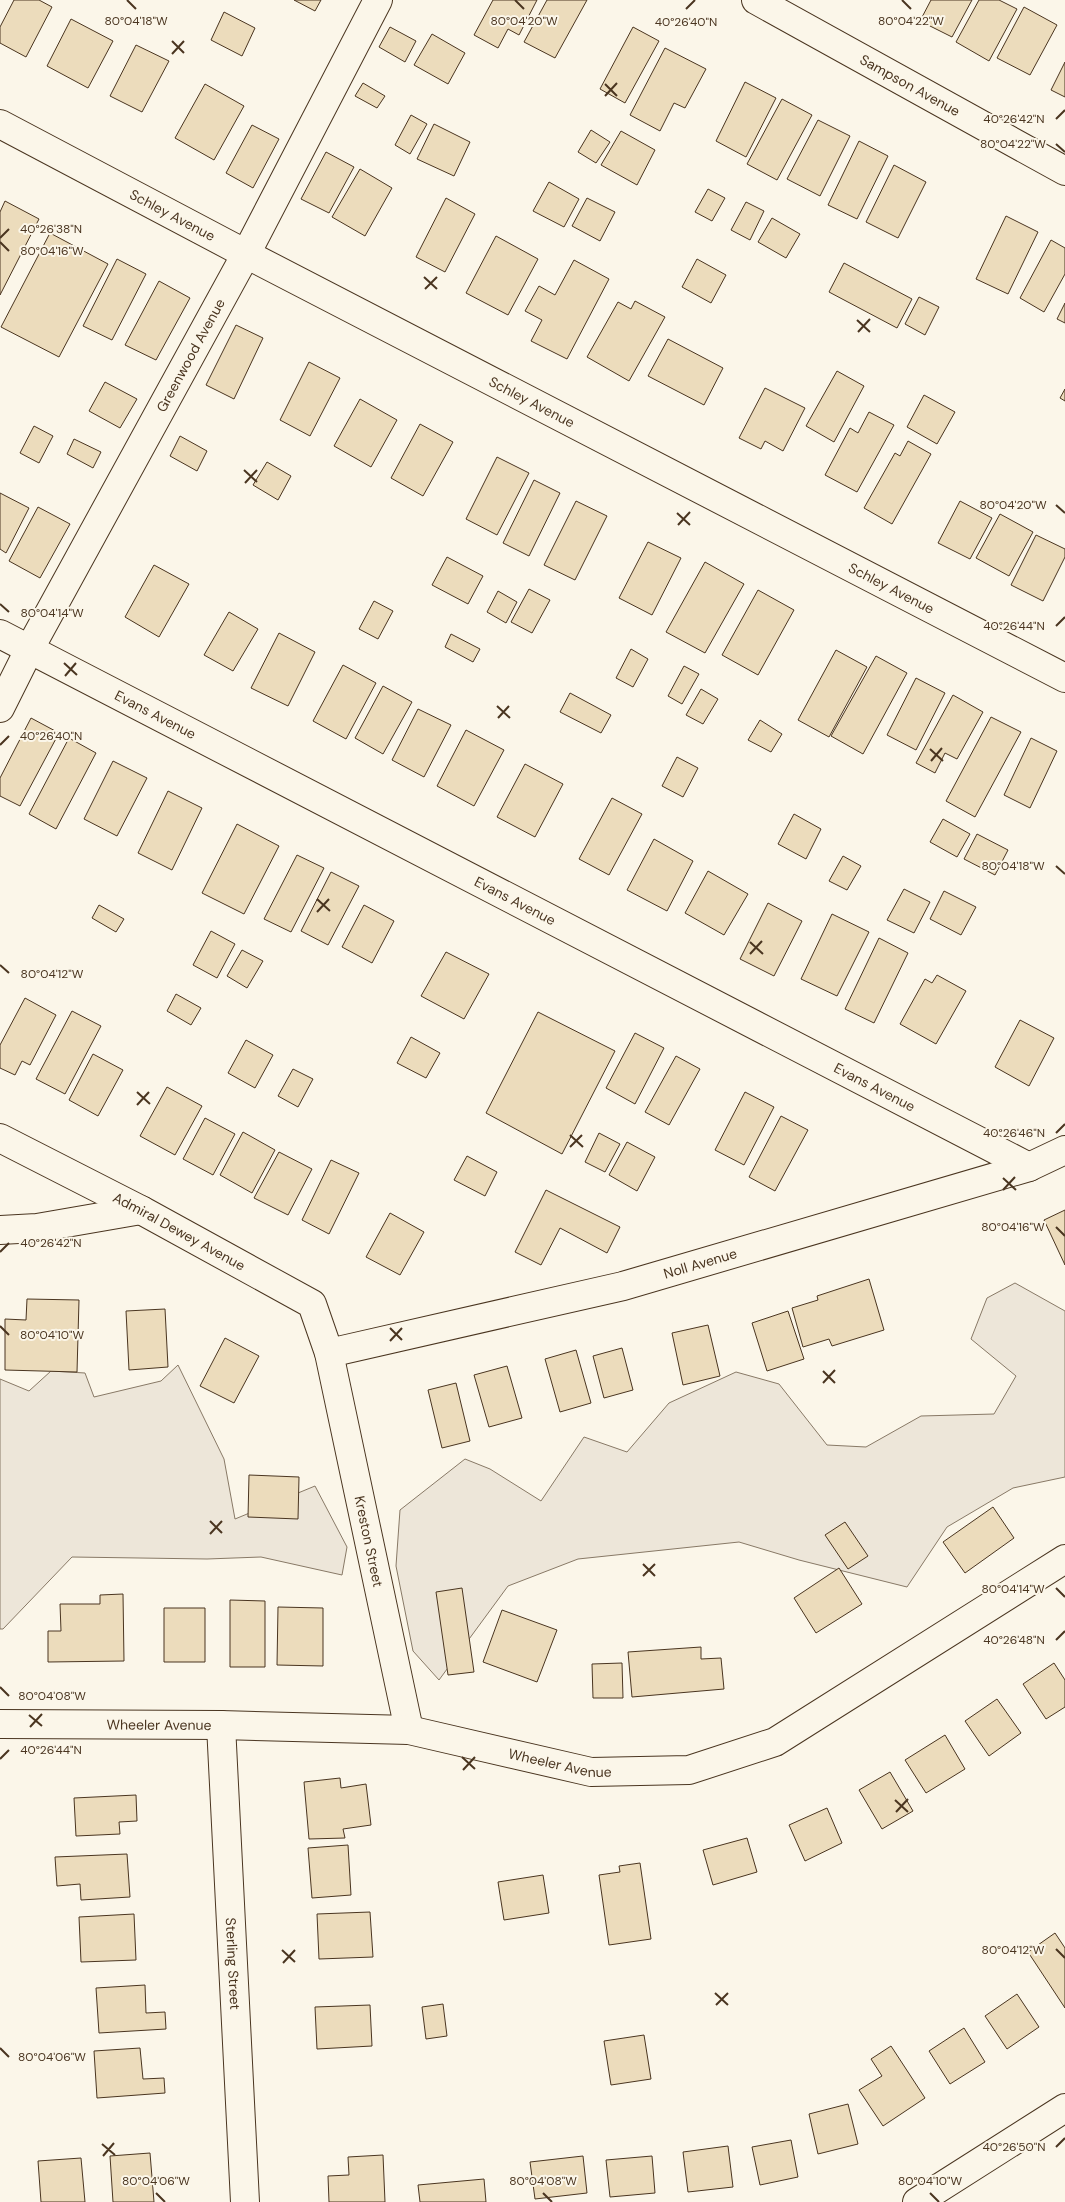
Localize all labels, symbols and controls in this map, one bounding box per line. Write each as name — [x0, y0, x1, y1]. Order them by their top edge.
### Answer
text: 80°04'18"W — [104, 13, 168, 29]
text: 80°04'20"W — [490, 13, 558, 29]
text: 80°04'22"W — [878, 13, 944, 29]
text: 40°26'40"N — [655, 14, 717, 30]
street label: Sampson Avenue — [857, 50, 963, 120]
text: 40°26'42"N — [983, 111, 1045, 127]
text: 80°04'22"W — [980, 136, 1046, 152]
street label: Schley Avenue — [127, 185, 218, 245]
text: 40°26'38"N — [20, 221, 82, 237]
text: 80°04'16"W — [20, 243, 84, 259]
street label: Greenwood Avenue — [152, 295, 229, 415]
street label: Schley Avenue — [486, 372, 578, 432]
text: 80°04'20"W — [979, 497, 1047, 513]
street label: Schley Avenue — [845, 558, 937, 618]
text: 80°04'14"W — [20, 605, 84, 621]
text: 40°26'44"N — [983, 618, 1045, 634]
street label: Evans Avenue — [112, 686, 199, 743]
text: 40°26'40"N — [20, 728, 82, 744]
text: 80°04'18"W — [981, 858, 1045, 874]
street label: Evans Avenue — [471, 872, 559, 929]
text: 80°04'12"W — [21, 966, 84, 982]
street label: Evans Avenue — [831, 1059, 918, 1116]
text: 40°26'46"N — [983, 1125, 1045, 1141]
street label: Admiral Dewey Avenue — [110, 1188, 248, 1275]
text: 80°04'16"W — [981, 1219, 1045, 1235]
text: 40°26'42"N — [20, 1235, 82, 1251]
street label: Noll Avenue — [661, 1244, 739, 1283]
text: 80°04'10"W — [20, 1327, 84, 1343]
street label: Kreston Street — [351, 1494, 387, 1589]
text: 80°04'14"W — [981, 1581, 1045, 1597]
text: 40°26'48"N — [983, 1632, 1045, 1648]
text: 80°04'08"W — [18, 1688, 86, 1704]
street label: Wheeler Avenue — [106, 1715, 212, 1734]
text: 40°26'44"N — [20, 1742, 82, 1758]
street label: Wheeler Avenue — [507, 1744, 612, 1781]
street label: Sterling Street — [222, 1917, 244, 2010]
text: 80°04'12"W — [982, 1942, 1045, 1958]
text: 80°04'06"W — [18, 2049, 86, 2065]
text: 40°26'50"N — [983, 2139, 1045, 2155]
text: 80°04'06"W — [122, 2173, 190, 2189]
text: 80°04'08"W — [509, 2173, 577, 2189]
text: 80°04'10"W — [898, 2173, 962, 2189]

